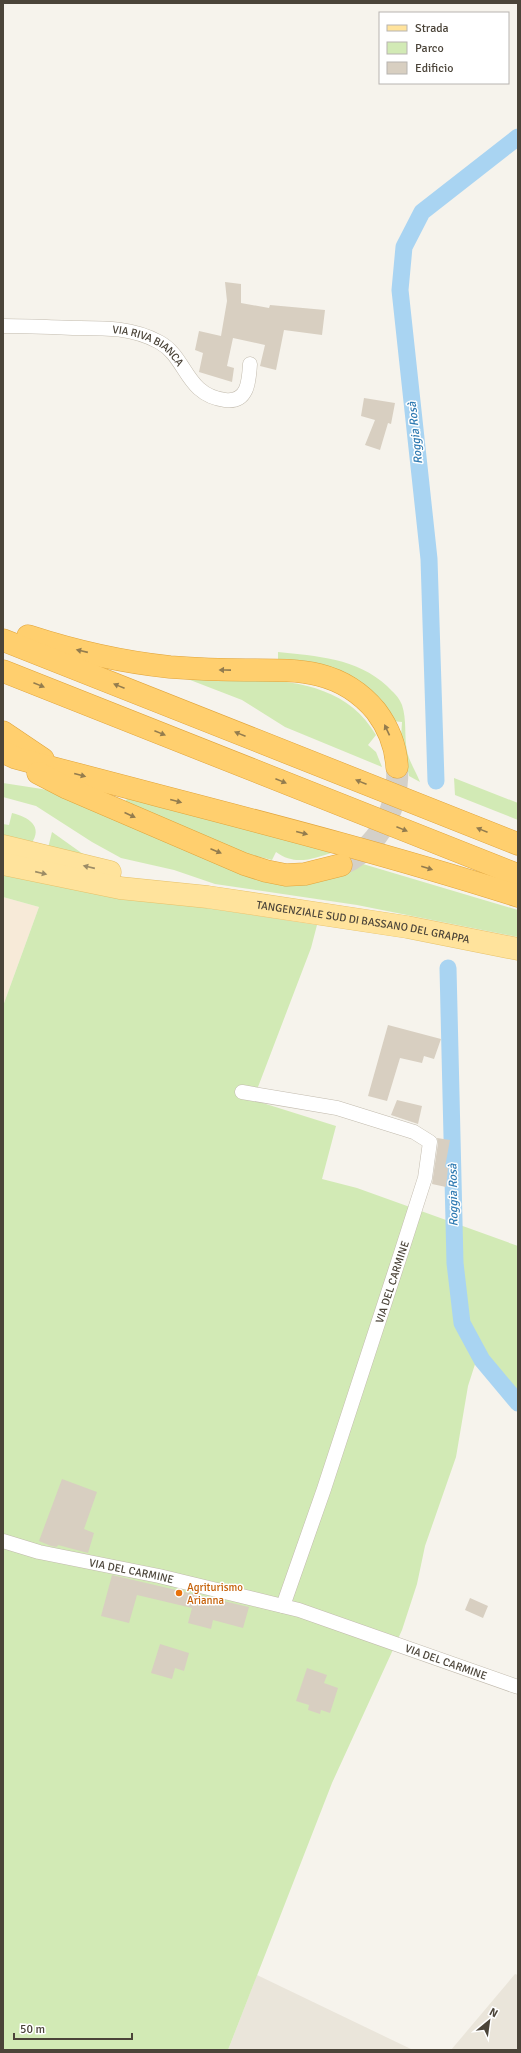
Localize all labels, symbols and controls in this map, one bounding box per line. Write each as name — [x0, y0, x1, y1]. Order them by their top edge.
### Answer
legend — [379, 12, 509, 84]
text: Strada — [415, 21, 449, 36]
text: Parco — [415, 41, 444, 56]
text: Edificio — [415, 61, 453, 76]
street label: VIA RIVA BIANCA — [112, 323, 186, 369]
water label: Roggia Rosà — [405, 400, 426, 465]
one-way arrow — [76, 648, 89, 654]
one-way arrow — [219, 666, 231, 673]
one-way arrow — [113, 682, 125, 688]
one-way arrow — [34, 683, 46, 689]
one-way arrow — [384, 724, 390, 735]
one-way arrow — [234, 730, 246, 736]
one-way arrow — [155, 731, 167, 737]
one-way arrow — [74, 772, 86, 778]
one-way arrow — [354, 778, 366, 784]
one-way arrow — [275, 779, 287, 785]
one-way arrow — [170, 798, 182, 804]
one-way arrow — [125, 812, 136, 818]
one-way arrow — [475, 826, 487, 832]
one-way arrow — [396, 827, 408, 833]
one-way arrow — [296, 831, 308, 837]
one-way arrow — [211, 849, 223, 855]
one-way arrow — [82, 864, 95, 870]
one-way arrow — [422, 865, 434, 871]
one-way arrow — [35, 870, 47, 876]
street label: TANGENZIALE SUD DI BASSANO DEL GRAPPA — [256, 898, 471, 946]
water label: Roggia Rosà — [445, 1163, 462, 1226]
street label: VIA DEL CARMINE — [373, 1239, 412, 1325]
street label: VIA DEL CARMINE — [88, 1556, 175, 1586]
place label: Agriturismo Arianna — [187, 1581, 243, 1607]
marker: Agriturismo Arianna — [174, 1588, 184, 1598]
street label: VIA DEL CARMINE — [403, 1642, 489, 1683]
north arrow — [469, 2001, 509, 2041]
text: N — [487, 2005, 500, 2020]
scale bar — [14, 2015, 132, 2041]
text: 50 m — [20, 2022, 45, 2037]

